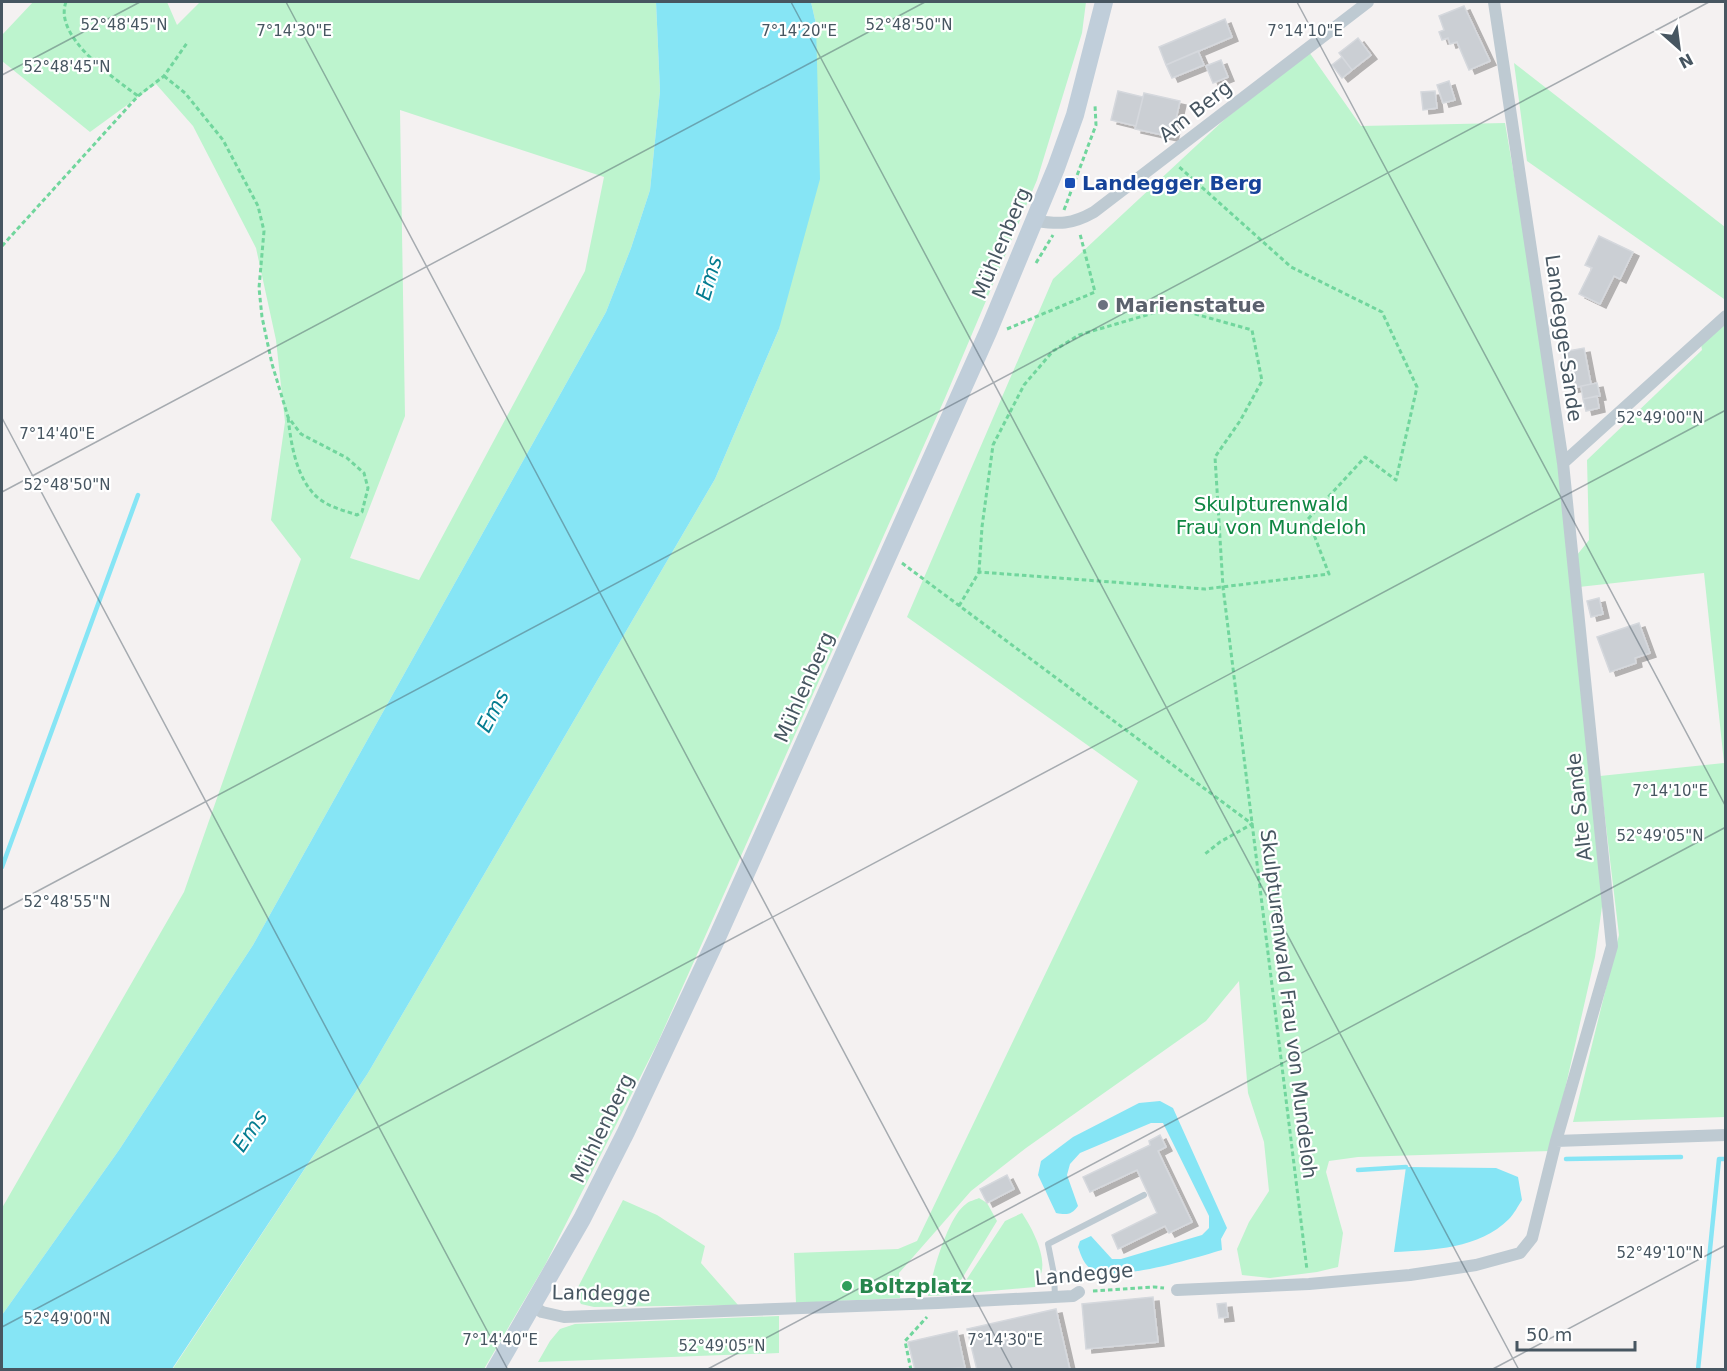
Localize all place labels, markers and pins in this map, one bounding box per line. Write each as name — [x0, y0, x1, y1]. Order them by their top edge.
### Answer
place label: Landegger Berg — [1082, 171, 1262, 195]
marker: Landegger Berg — [1063, 176, 1077, 190]
place label: Marienstatue — [1115, 293, 1265, 317]
marker: Marienstatue — [1096, 298, 1110, 312]
place label: Boltzplatz — [859, 1274, 972, 1298]
marker: Boltzplatz — [840, 1279, 854, 1293]

